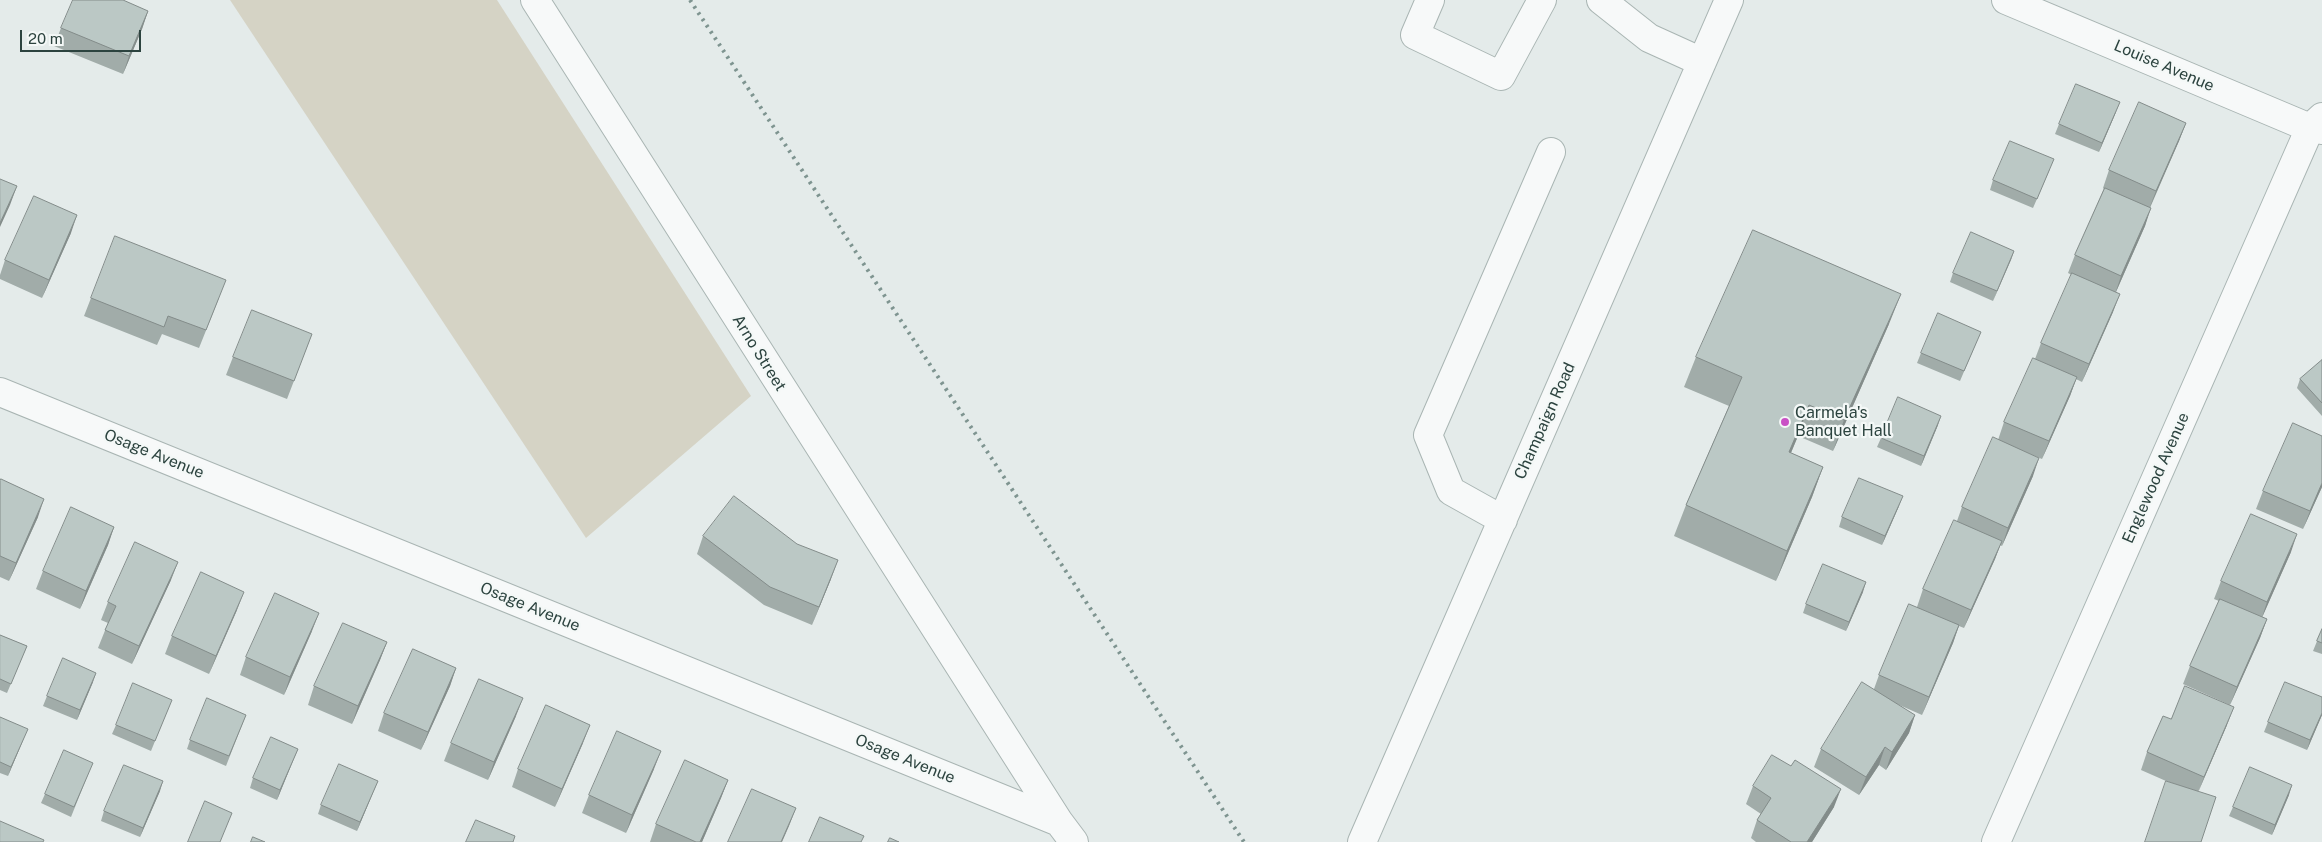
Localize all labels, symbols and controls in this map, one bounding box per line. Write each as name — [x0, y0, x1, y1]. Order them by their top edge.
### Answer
scale bar — [22, 20, 144, 52]
text: 20 m — [28, 30, 63, 47]
street label: Louise Avenue — [2111, 36, 2217, 96]
street label: Arno Street — [728, 311, 790, 395]
street label: Champaign Road — [1511, 360, 1579, 482]
place label: Carmela's Banquet Hall — [1795, 403, 1892, 441]
street label: Englewood Avenue — [2119, 410, 2193, 546]
marker: Carmela's Banquet Hall — [1779, 416, 1791, 428]
street label: Osage Avenue — [101, 425, 207, 483]
street label: Osage Avenue — [477, 578, 583, 636]
street label: Osage Avenue — [852, 730, 958, 788]

